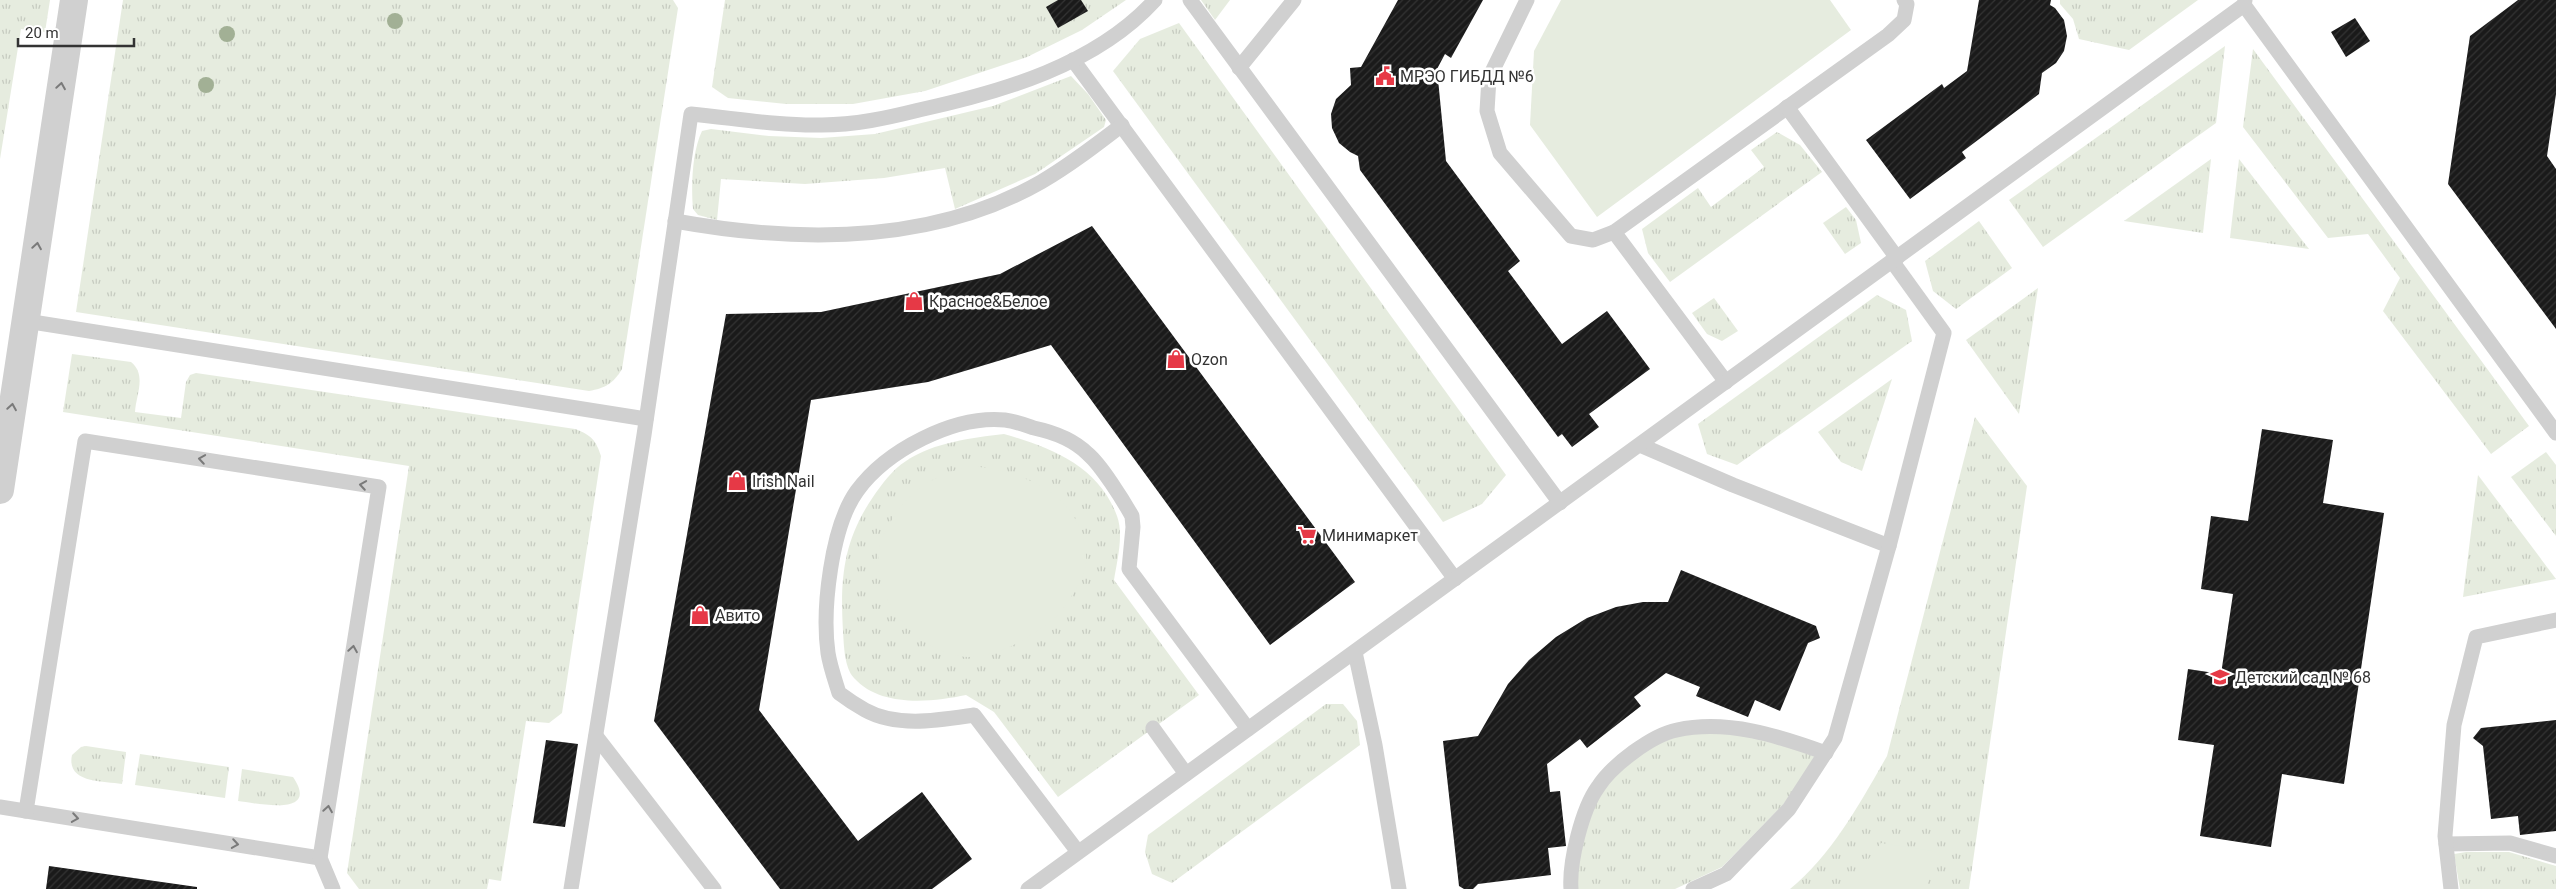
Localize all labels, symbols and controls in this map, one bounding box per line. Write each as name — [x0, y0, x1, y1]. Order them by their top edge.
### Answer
scale bar — [18, 15, 134, 47]
text: 20 m — [25, 24, 59, 42]
public building icon: МРЭО ГИБДД №6 — [1374, 65, 1396, 87]
place label: МРЭО ГИБДД №6 — [1400, 67, 1534, 86]
one-way arrow — [55, 81, 65, 90]
one-way arrow — [31, 242, 41, 251]
shop icon: Красное&Белое — [903, 290, 925, 312]
place label: Красное&Белое — [929, 292, 1047, 311]
shop icon: Ozon — [1165, 348, 1187, 370]
place label: Ozon — [1191, 350, 1228, 369]
one-way arrow — [7, 403, 17, 411]
one-way arrow — [198, 455, 206, 465]
shop icon: Irish Nail — [726, 470, 748, 492]
place label: Irish Nail — [752, 472, 815, 491]
one-way arrow — [358, 480, 367, 490]
supermarket icon: Минимаркет — [1296, 524, 1318, 546]
place label: Минимаркет — [1322, 526, 1418, 545]
shop icon: Авито — [689, 604, 711, 626]
place label: Авито — [715, 606, 760, 625]
one-way arrow — [347, 645, 358, 653]
school or university icon: Детский сад № 68 — [2209, 666, 2231, 688]
place label: Детский сад № 68 — [2235, 668, 2371, 687]
one-way arrow — [322, 805, 332, 814]
one-way arrow — [70, 813, 79, 823]
one-way arrow — [231, 838, 239, 849]

